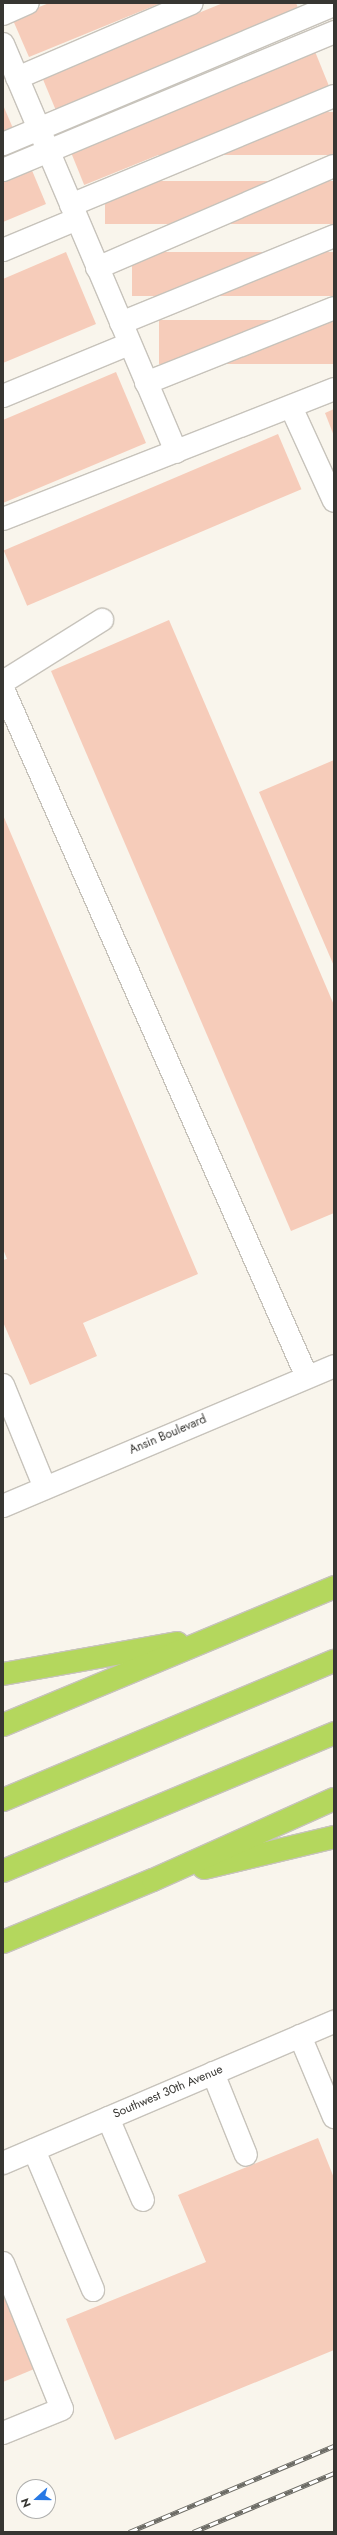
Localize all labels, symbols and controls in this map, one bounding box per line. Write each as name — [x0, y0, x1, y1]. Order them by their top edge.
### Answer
street label: Ansin Boulevard — [127, 1412, 209, 1458]
street label: Southwest 30th Avenue — [111, 2062, 225, 2122]
north arrow — [16, 2479, 56, 2519]
text: N — [17, 2496, 35, 2510]

